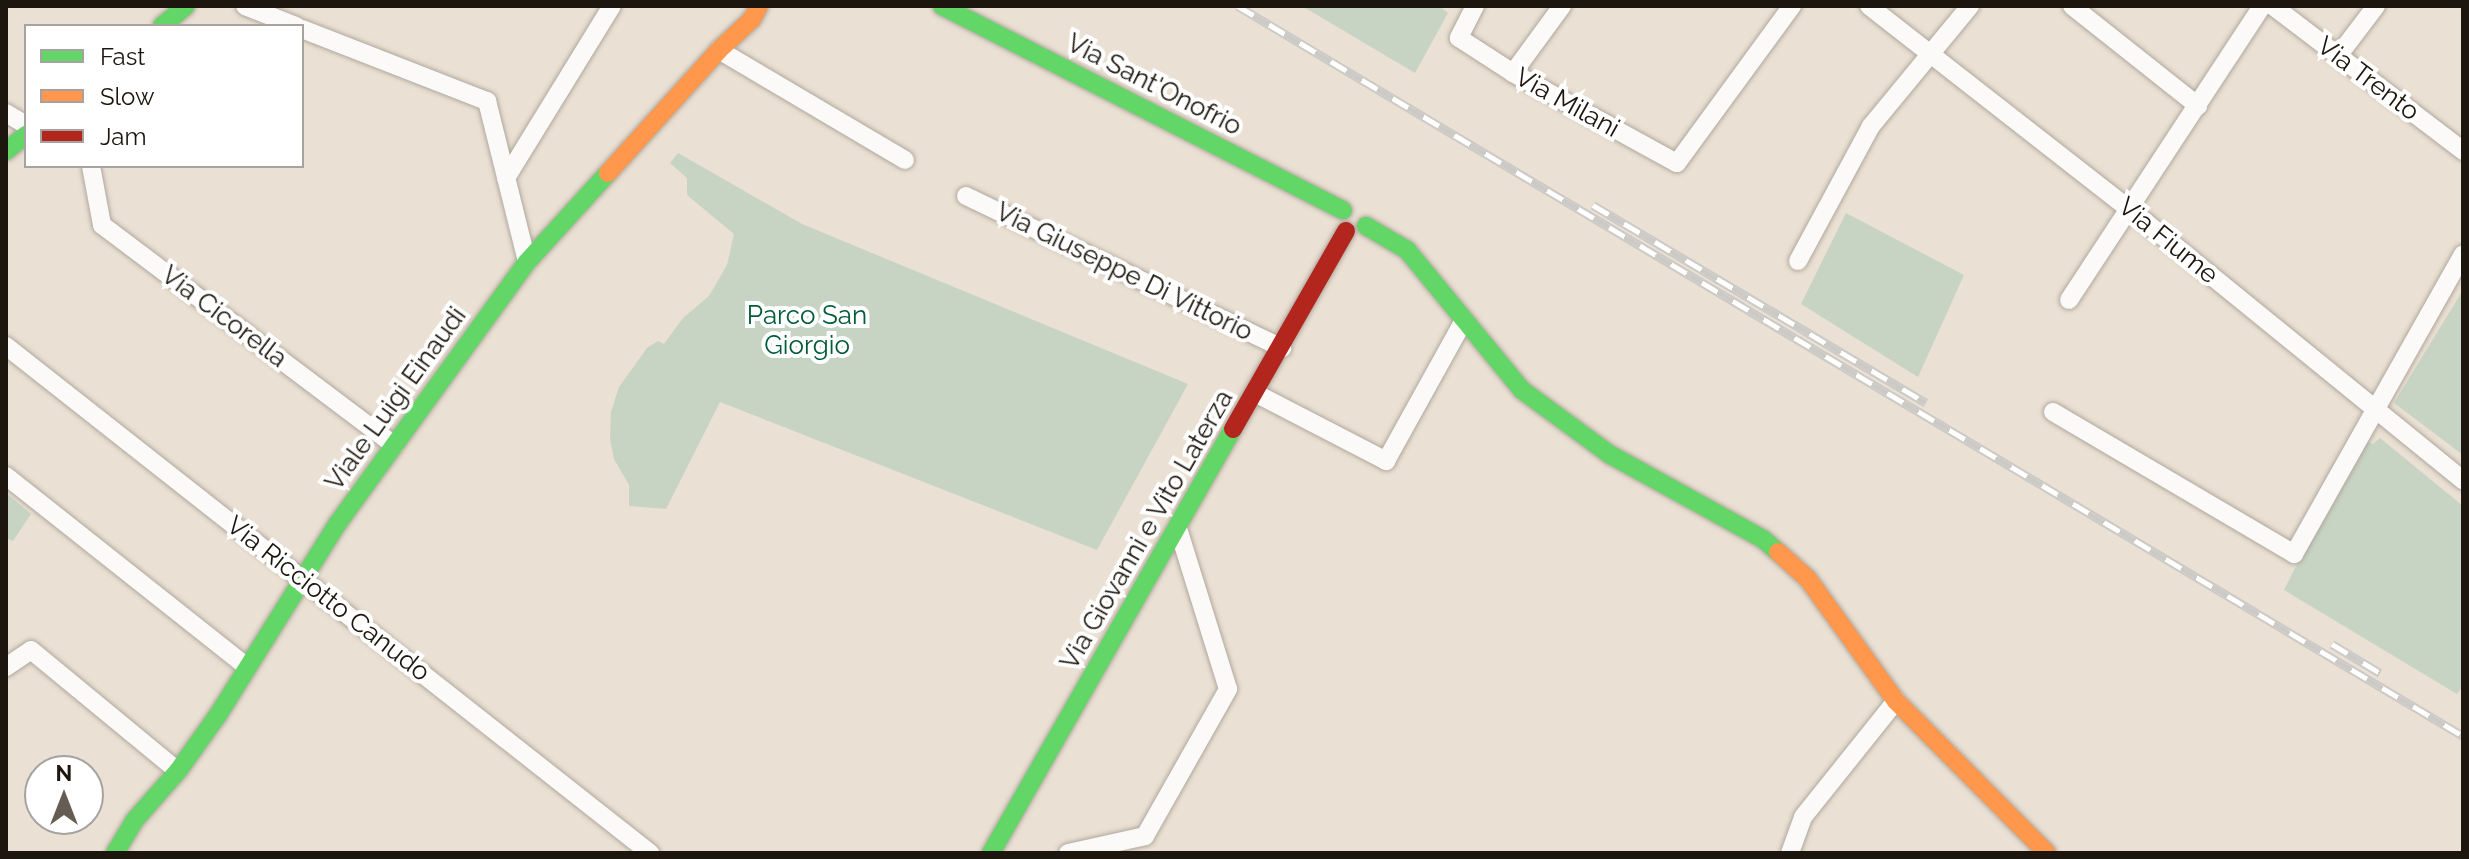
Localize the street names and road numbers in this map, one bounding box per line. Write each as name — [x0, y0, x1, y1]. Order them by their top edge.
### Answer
street label: Via Sant'Onofrio — [1062, 28, 1246, 142]
street label: Via Trento — [2310, 30, 2426, 128]
street label: Via Milani — [1509, 62, 1625, 144]
street label: Via Fiume — [2112, 191, 2224, 291]
street label: Via Giuseppe Di Vittorio — [990, 196, 1258, 348]
street label: Via Cicorella — [155, 260, 293, 374]
street label: Viale Luigi Einaudi — [319, 301, 473, 497]
street label: Via Giovanni e Vito Laterza — [1054, 384, 1240, 676]
street label: Via Ricciotto Canudo — [220, 510, 436, 688]

